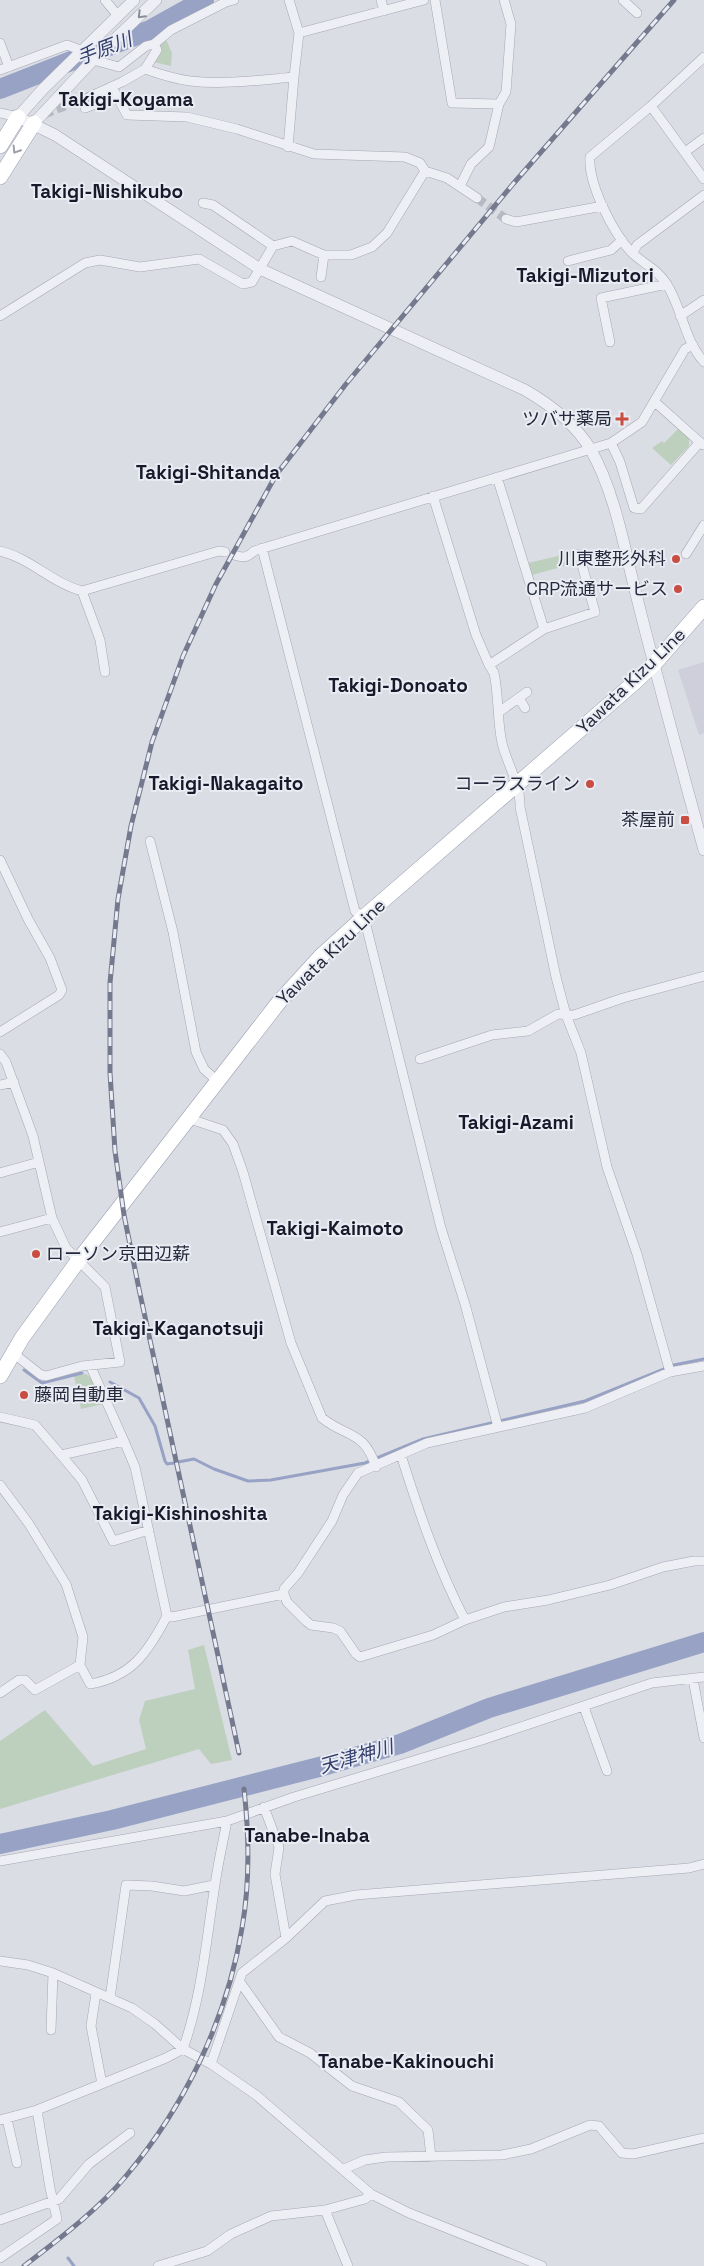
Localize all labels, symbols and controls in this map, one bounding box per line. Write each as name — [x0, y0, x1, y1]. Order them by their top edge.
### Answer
one-way arrow — [138, 9, 147, 18]
water label: 手原川 — [73, 26, 137, 70]
district label: Takigi-Koyama — [59, 87, 193, 112]
one-way arrow — [13, 144, 23, 153]
district label: Takigi-Nishikubo — [31, 179, 183, 204]
district label: Takigi-Mizutori — [516, 263, 654, 288]
place label: ツバサ薬局 — [522, 407, 612, 430]
marker: ツバサ薬局 — [616, 413, 628, 425]
district label: Takigi-Shitanda — [136, 460, 280, 485]
place label: 川東整形外科 — [558, 547, 666, 570]
marker: 川東整形外科 — [670, 553, 682, 565]
place label: CRP流通サービス — [526, 577, 668, 600]
marker: CRP流通サービス — [672, 583, 684, 595]
street label: Yawata Kizu Line — [571, 623, 690, 739]
district label: Takigi-Donoato — [328, 673, 468, 698]
district label: Takigi-Nakagaito — [149, 771, 303, 796]
place label: コーラスライン — [454, 772, 580, 795]
marker: コーラスライン — [584, 778, 596, 790]
place label: 茶屋前 — [621, 808, 675, 831]
marker: 茶屋前 — [679, 814, 691, 826]
street label: Yawata Kizu Line — [271, 894, 390, 1010]
district label: Takigi-Azami — [458, 1110, 574, 1135]
district label: Takigi-Kaimoto — [266, 1216, 404, 1241]
place label: ローソン京田辺薪 — [46, 1242, 190, 1265]
marker: ローソン京田辺薪 — [30, 1248, 42, 1260]
district label: Takigi-Kaganotsuji — [93, 1316, 263, 1341]
place label: 藤岡自動車 — [34, 1383, 124, 1406]
marker: 藤岡自動車 — [18, 1389, 30, 1401]
district label: Takigi-Kishinoshita — [92, 1501, 268, 1526]
water label: 天津神川 — [316, 1733, 398, 1779]
district label: Tanabe-Inaba — [244, 1823, 370, 1848]
district label: Tanabe-Kakinouchi — [318, 2049, 494, 2074]

